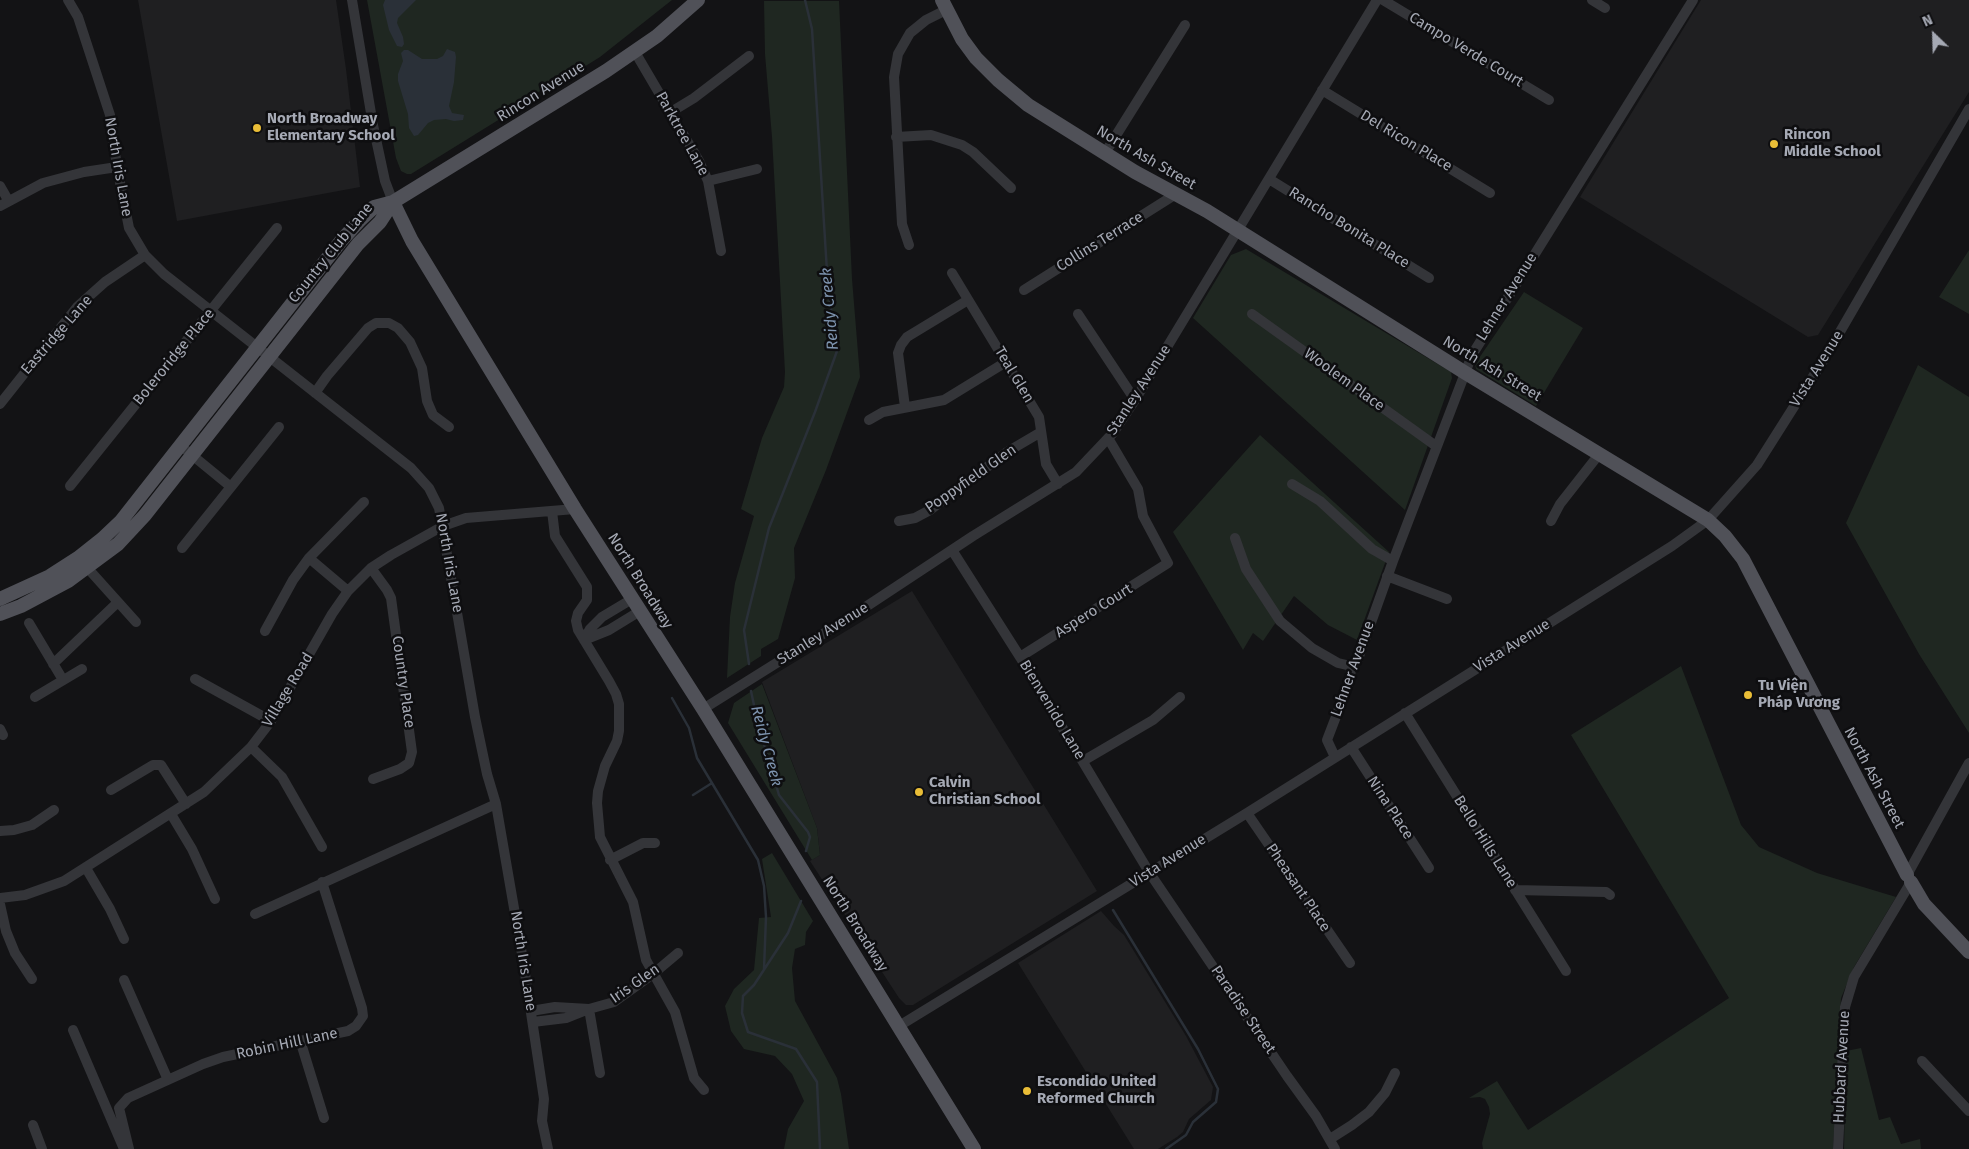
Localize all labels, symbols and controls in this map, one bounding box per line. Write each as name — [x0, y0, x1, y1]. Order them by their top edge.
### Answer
street label: Campo Verde Court — [1406, 9, 1526, 91]
north arrow — [1909, 10, 1959, 60]
text: N — [1920, 11, 1935, 30]
street label: Rincon Avenue — [494, 58, 588, 126]
street label: Parktree Lane — [652, 89, 712, 179]
street label: Del Ricon Place — [1357, 107, 1455, 175]
place label: North Broadway Elementary School — [267, 110, 395, 145]
street label: North Iris Lane — [100, 116, 136, 218]
marker: North Broadway Elementary School — [251, 122, 263, 134]
street label: North Ash Street — [1093, 122, 1199, 194]
place label: Rincon Middle School — [1784, 126, 1881, 161]
marker: Rincon Middle School — [1768, 138, 1780, 150]
street label: Rancho Bonita Place — [1285, 184, 1413, 272]
street label: Country Club Lane — [285, 199, 377, 307]
street label: Collins Terrace — [1053, 208, 1147, 276]
street label: Lehner Avenue — [1473, 250, 1541, 344]
water label: Reidy Creek — [817, 267, 843, 351]
street label: Eastridge Lane — [18, 292, 96, 378]
street label: Boleroridge Place — [129, 305, 219, 409]
street label: Vista Avenue — [1786, 327, 1848, 411]
street label: North Ash Street — [1439, 332, 1545, 406]
street label: Stanley Avenue — [1103, 341, 1175, 439]
street label: Teal Glen — [990, 344, 1038, 406]
street label: Woolem Place — [1300, 345, 1388, 415]
street label: Poppyfield Glen — [922, 441, 1020, 517]
street label: North Iris Lane — [431, 512, 467, 614]
street label: North Broadway — [603, 530, 677, 632]
street label: Aspero Court — [1052, 580, 1136, 642]
street label: Stanley Avenue — [774, 599, 872, 669]
street label: Vista Avenue — [1470, 615, 1554, 677]
street label: Lehner Avenue — [1327, 619, 1379, 719]
street label: Country Place — [388, 635, 418, 729]
street label: Village Road — [259, 650, 317, 730]
street label: Bienvenido Lane — [1015, 657, 1089, 763]
place label: Tu Viện Pháp Vương — [1758, 677, 1840, 712]
marker: Tu Viện Pháp Vương — [1742, 689, 1754, 701]
water label: Reidy Creek — [746, 704, 786, 788]
street label: North Ash Street — [1840, 724, 1908, 832]
street label: Nina Place — [1363, 773, 1417, 843]
place label: Calvin Christian School — [929, 774, 1040, 809]
marker: Calvin Christian School — [913, 786, 925, 798]
street label: Bello Hills Lane — [1449, 793, 1521, 891]
street label: Vista Avenue — [1126, 830, 1210, 892]
street label: Pheasant Place — [1262, 840, 1334, 936]
street label: North Broadway — [818, 873, 892, 975]
street label: North Iris Lane — [506, 910, 540, 1012]
street label: Iris Glen — [607, 961, 663, 1007]
street label: Paradise Street — [1207, 962, 1279, 1058]
street label: Hubbard Avenue — [1830, 1010, 1854, 1124]
street label: Robin Hill Lane — [235, 1024, 339, 1064]
place label: Escondido United Reformed Church — [1037, 1073, 1156, 1108]
marker: Escondido United Reformed Church — [1021, 1085, 1033, 1097]

